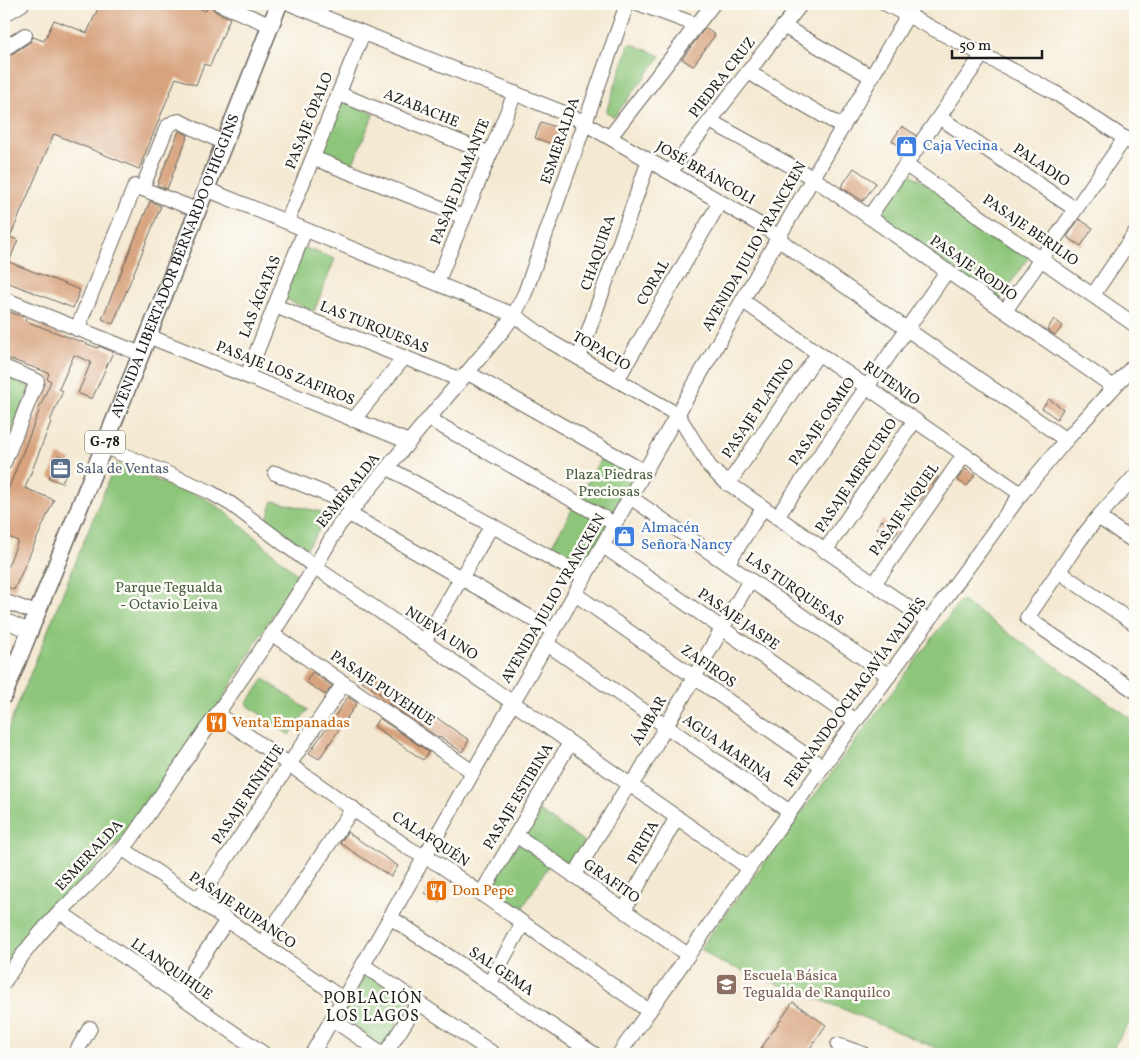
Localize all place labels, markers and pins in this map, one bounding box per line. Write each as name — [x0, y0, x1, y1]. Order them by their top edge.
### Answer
shop icon: Caja Vecina — [895, 134, 919, 158]
place label: Caja Vecina — [923, 136, 998, 157]
office icon: Sala de Ventas — [48, 457, 72, 481]
place label: Sala de Ventas — [76, 459, 169, 480]
place label: Almacén Señora Nancy — [641, 518, 732, 556]
shop icon: Almacén Señora Nancy — [613, 525, 637, 549]
restaurant icon: Venta Empanadas — [204, 711, 228, 735]
place label: Venta Empanadas — [232, 713, 350, 734]
restaurant icon: Don Pepe — [424, 879, 448, 903]
place label: Don Pepe — [452, 881, 514, 902]
place label: Escuela Básica Tegualda de Ranquilco — [743, 966, 890, 1004]
school or university icon: Escuela Básica Tegualda de Ranquilco — [715, 973, 739, 997]

